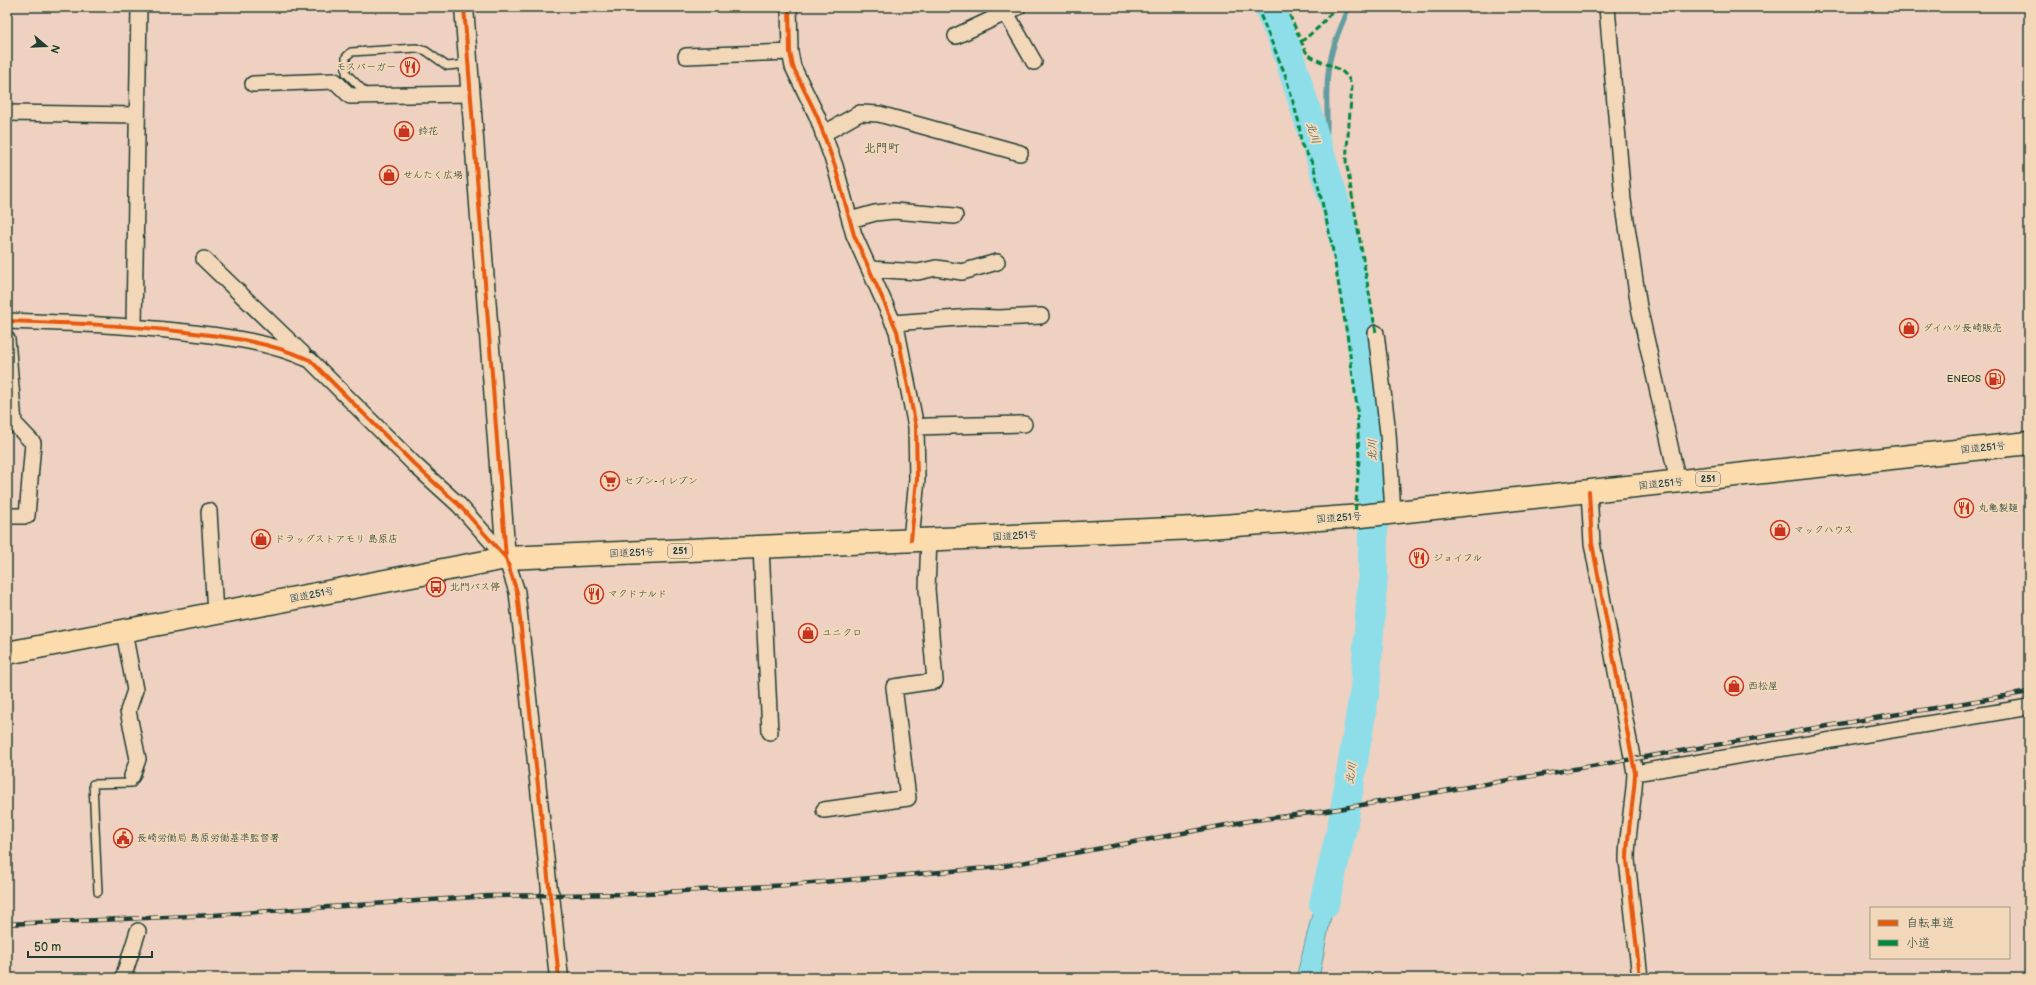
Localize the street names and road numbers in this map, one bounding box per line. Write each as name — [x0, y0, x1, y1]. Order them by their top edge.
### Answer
street label: 国道251号 — [1960, 440, 2006, 456]
road number: 251 — [1696, 472, 1720, 486]
street label: 国道251号 — [1638, 476, 1684, 492]
street label: 国道251号 — [1316, 510, 1362, 526]
street label: 国道251号 — [992, 529, 1038, 543]
road number: 251 — [668, 544, 692, 558]
street label: 国道251号 — [609, 546, 655, 560]
street label: 国道251号 — [289, 585, 335, 605]

